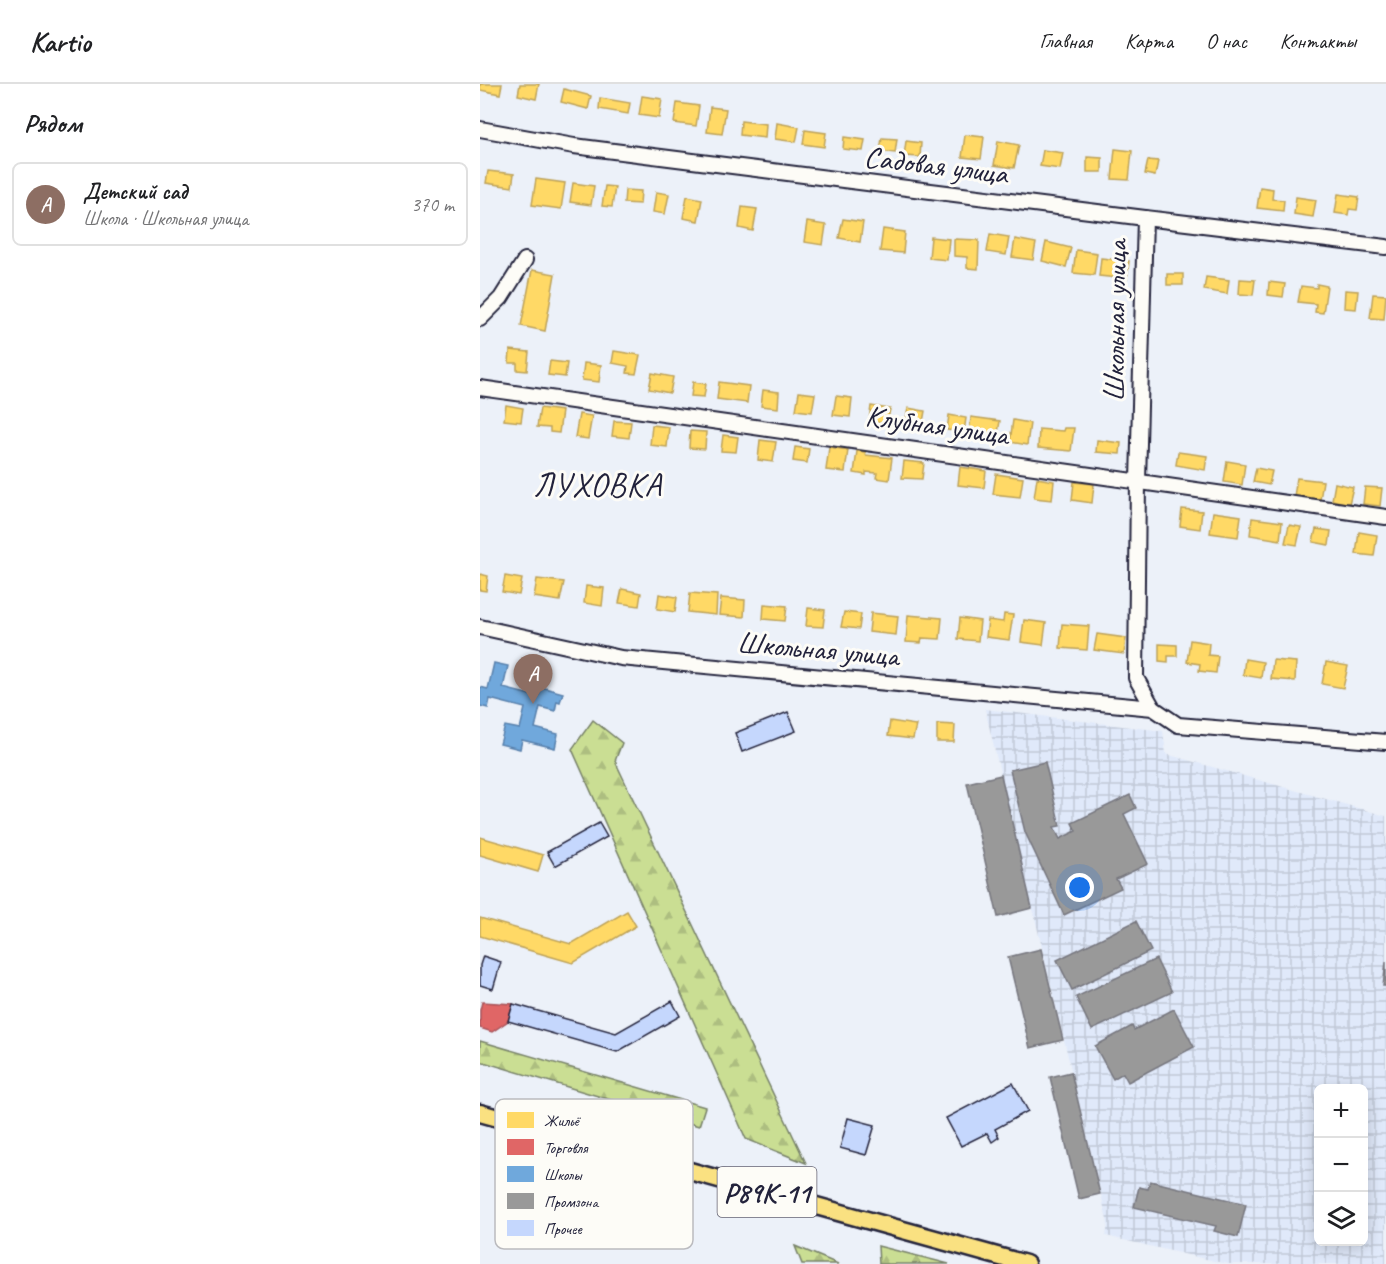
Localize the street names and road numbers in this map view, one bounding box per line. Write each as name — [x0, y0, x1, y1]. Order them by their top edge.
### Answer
street label: Садовая улица — [862, 137, 1012, 193]
street label: Школьная улица — [1095, 237, 1135, 402]
street label: Клубная улица — [863, 396, 1013, 454]
street label: Школьная улица — [736, 623, 903, 675]
road number: Р89К-11 — [718, 1167, 816, 1217]

